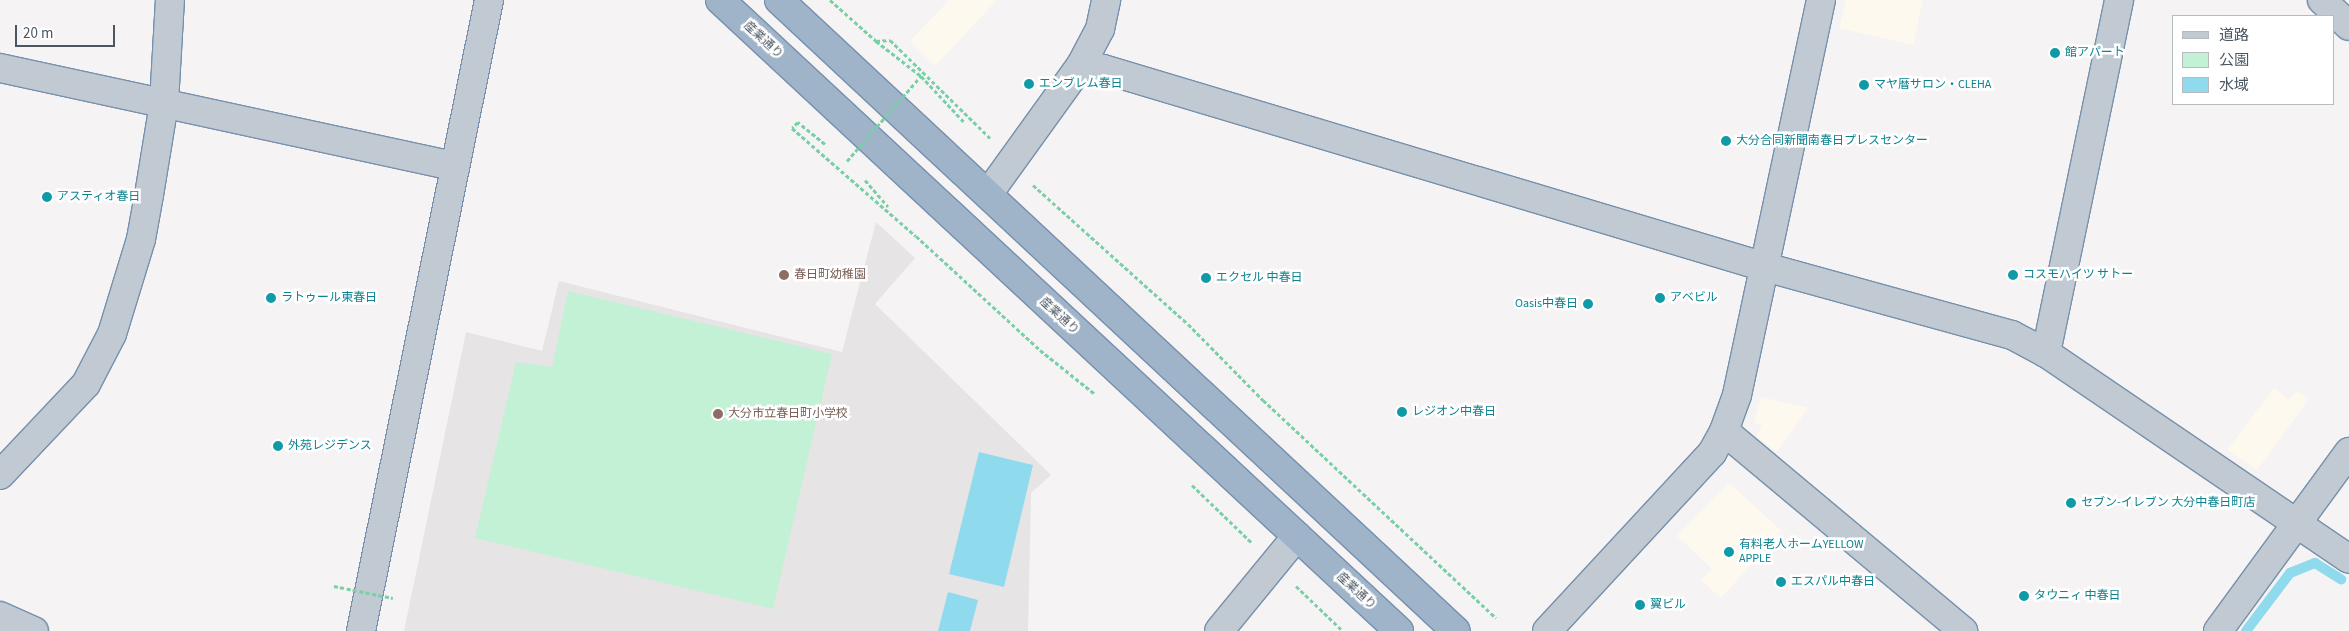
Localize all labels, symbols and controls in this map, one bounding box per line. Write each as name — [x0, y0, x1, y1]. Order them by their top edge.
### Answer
scale bar — [18, 15, 118, 47]
legend — [2172, 15, 2334, 105]
street label: 産業通り — [741, 18, 785, 62]
text: 20 m — [23, 23, 53, 44]
text: 道路 — [2219, 25, 2249, 46]
place label: 館アパート — [2065, 46, 2125, 60]
marker: 館アパート — [2049, 47, 2061, 59]
text: 公園 — [2219, 50, 2249, 71]
text: 水域 — [2219, 75, 2249, 96]
place label: エンブレム春日 — [1039, 77, 1123, 91]
marker: エンブレム春日 — [1023, 78, 1035, 90]
place label: マヤ暦サロン・CLEHA — [1874, 78, 1991, 92]
marker: マヤ暦サロン・CLEHA — [1858, 79, 1870, 91]
place label: 大分合同新聞南春日プレスセンター — [1736, 134, 1928, 148]
marker: 大分合同新聞南春日プレスセンター — [1720, 135, 1732, 147]
place label: アスティオ春日 — [57, 190, 141, 204]
marker: アスティオ春日 — [41, 191, 53, 203]
place label: 春日町幼稚園 — [794, 268, 866, 282]
place label: コスモハイツ サトー — [2023, 268, 2133, 282]
marker: 春日町幼稚園 — [778, 269, 790, 281]
marker: コスモハイツ サトー — [2007, 269, 2019, 281]
place label: エクセル 中春日 — [1216, 271, 1302, 285]
marker: エクセル 中春日 — [1200, 272, 1212, 284]
place label: ラトゥール東春日 — [281, 291, 377, 305]
place label: アベビル — [1670, 291, 1718, 305]
marker: ラトゥール東春日 — [265, 292, 277, 304]
marker: アベビル — [1654, 292, 1666, 304]
street label: 産業通り — [1037, 294, 1081, 338]
place label: Oasis中春日 — [1515, 297, 1578, 311]
marker: Oasis中春日 — [1582, 298, 1594, 310]
place label: レジオン中春日 — [1412, 405, 1496, 419]
marker: レジオン中春日 — [1396, 406, 1408, 418]
place label: 大分市立春日町小学校 — [728, 407, 848, 421]
marker: 大分市立春日町小学校 — [712, 408, 724, 420]
place label: 外苑レジデンス — [288, 439, 372, 453]
marker: 外苑レジデンス — [272, 440, 284, 452]
place label: セブン-イレブン 大分中春日町店 — [2081, 496, 2255, 510]
marker: セブン-イレブン 大分中春日町店 — [2065, 497, 2077, 509]
place label: 有料老人ホームYELLOW APPLE — [1739, 538, 1864, 566]
marker: 有料老人ホームYELLOW APPLE — [1723, 546, 1735, 558]
street label: 産業通り — [1334, 569, 1378, 613]
place label: エスパル中春日 — [1791, 575, 1875, 589]
marker: エスパル中春日 — [1775, 576, 1787, 588]
place label: タウニィ 中春日 — [2034, 589, 2120, 603]
marker: タウニィ 中春日 — [2018, 590, 2030, 602]
place label: 翼ビル — [1650, 598, 1686, 612]
marker: 翼ビル — [1634, 599, 1646, 611]

